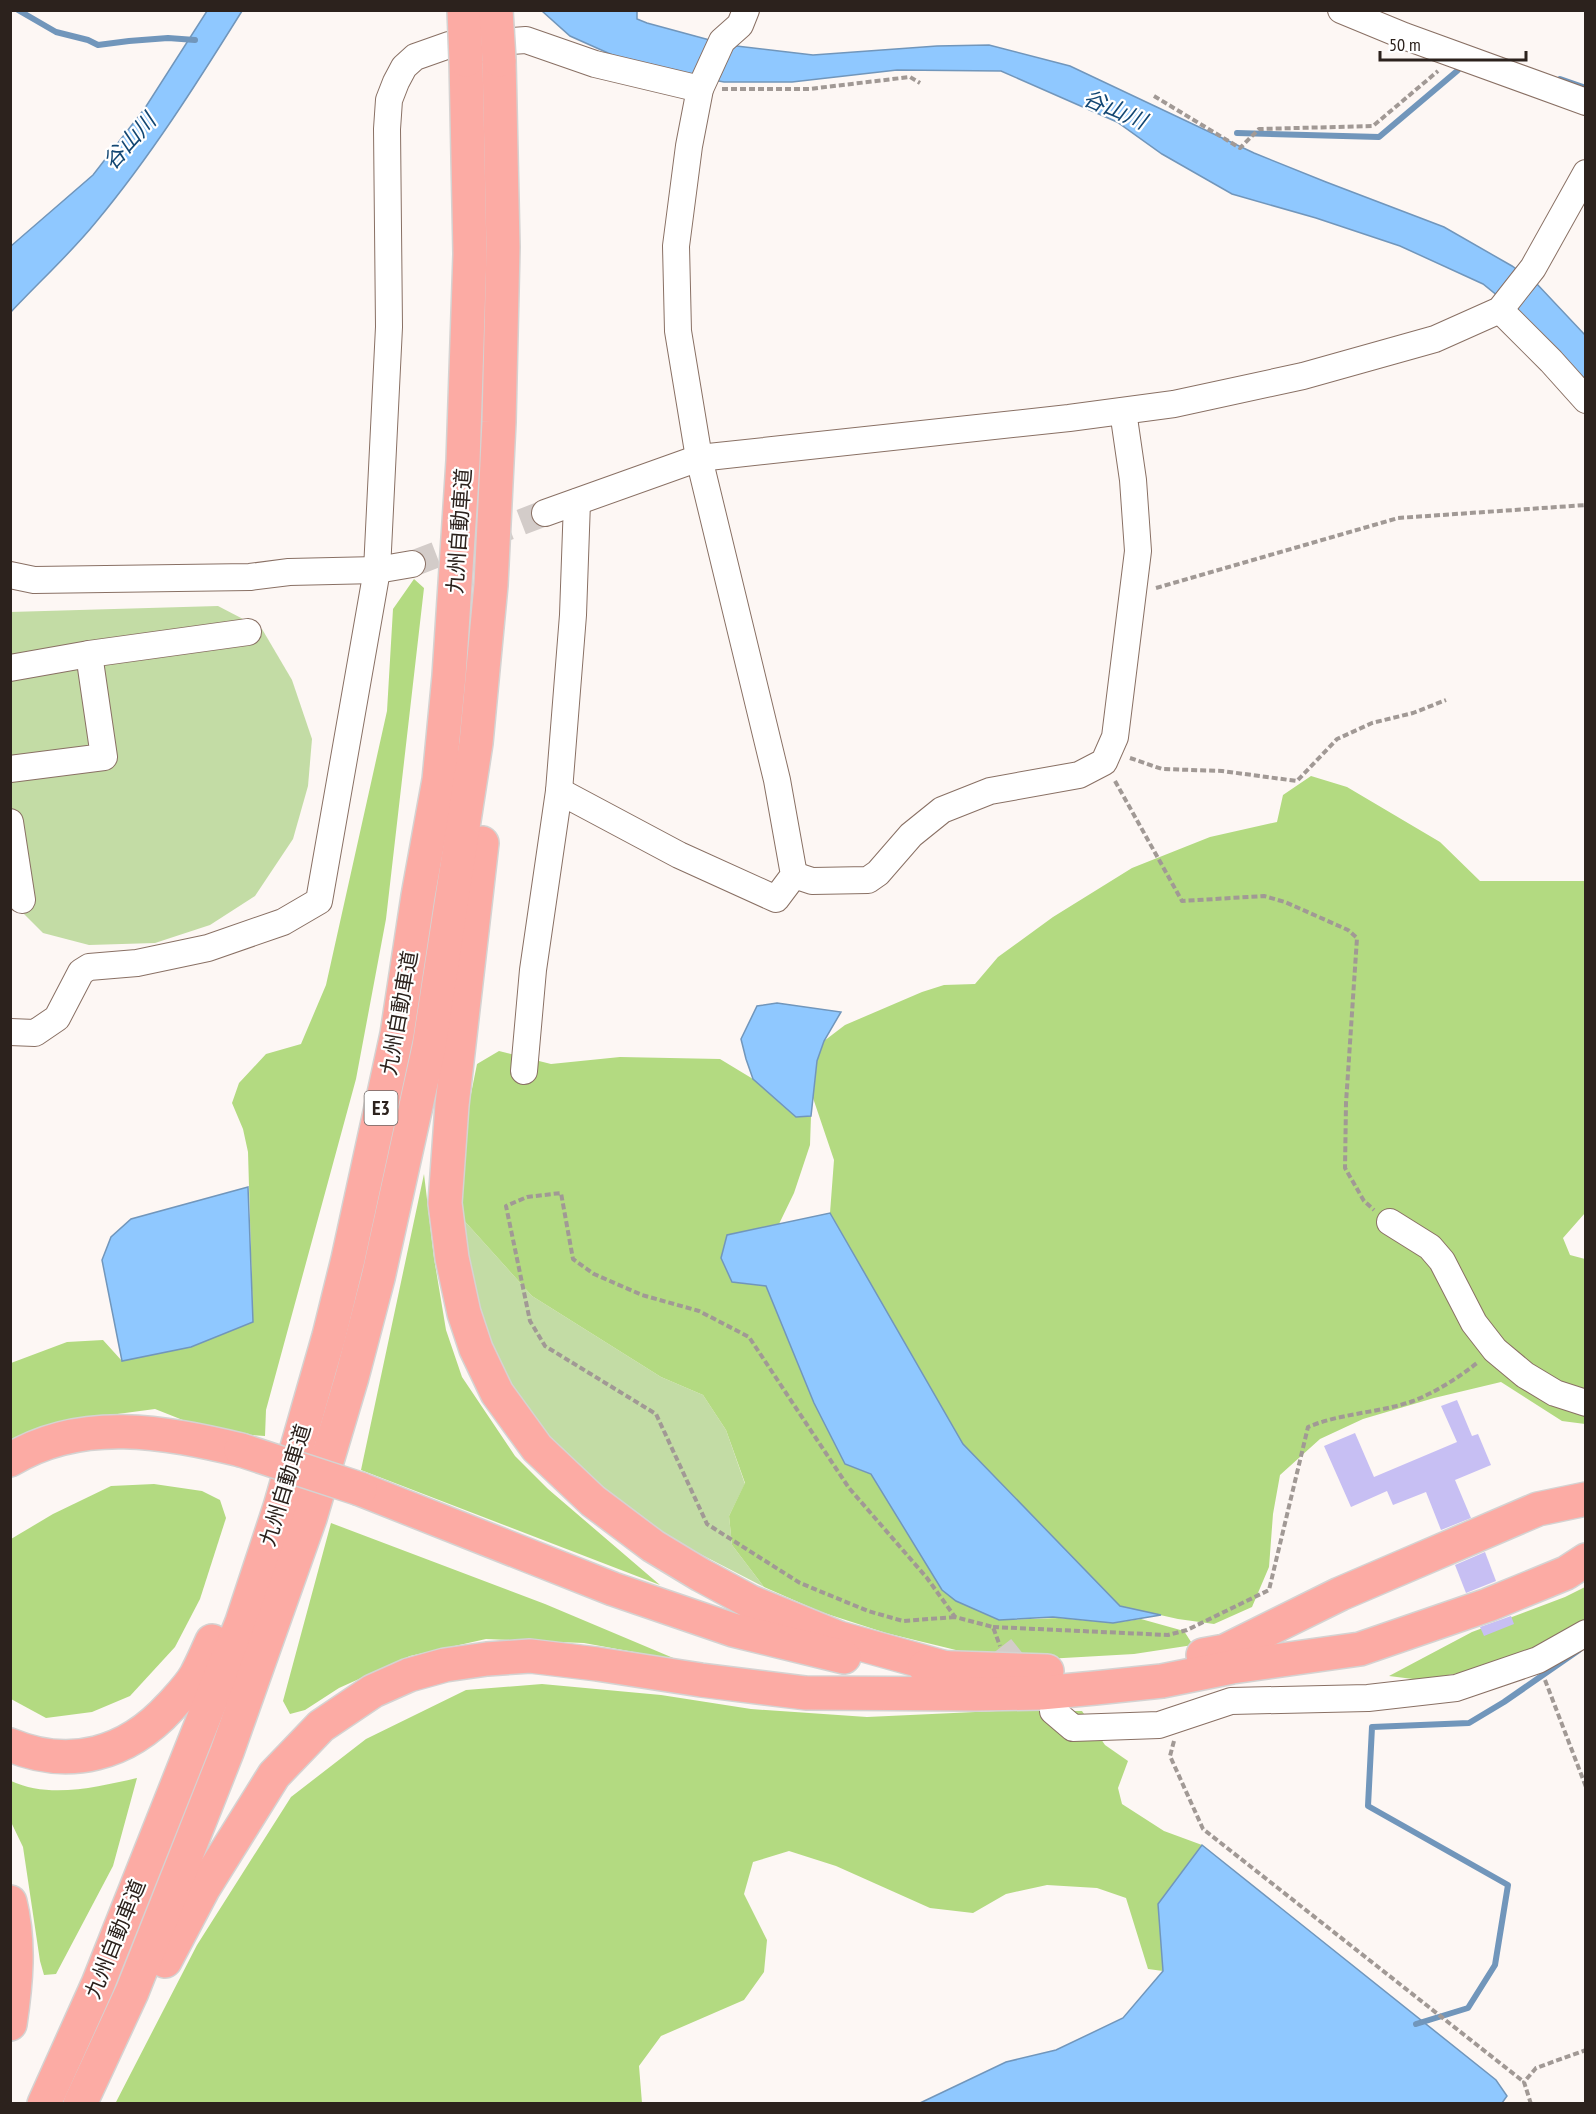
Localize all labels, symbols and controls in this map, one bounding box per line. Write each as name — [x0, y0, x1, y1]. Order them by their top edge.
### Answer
scale bar — [1380, 24, 1526, 62]
text: 50 m — [1389, 33, 1421, 56]
water label: 谷山川 — [1079, 83, 1153, 136]
water label: 谷山川 — [97, 106, 163, 175]
street label: 九州自動車道 — [441, 467, 477, 595]
street label: 九州自動車道 — [375, 949, 423, 1077]
road number: E3 — [364, 1091, 398, 1125]
street label: 九州自動車道 — [254, 1421, 316, 1549]
street label: 九州自動車道 — [79, 1876, 151, 2002]

